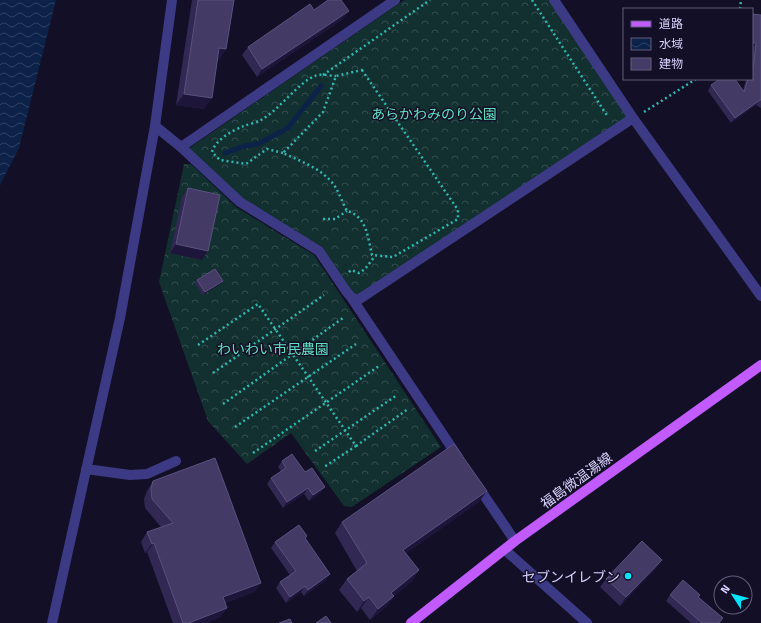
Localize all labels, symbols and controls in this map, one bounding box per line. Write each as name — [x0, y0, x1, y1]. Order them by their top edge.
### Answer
legend — [623, 8, 753, 80]
text: 道路 — [659, 14, 683, 33]
text: 水域 — [659, 34, 683, 53]
text: 建物 — [659, 54, 683, 73]
park label: あらかわみのり公園 — [371, 103, 497, 124]
park label: わいわい市民農園 — [217, 338, 329, 359]
street label: 福島微温湯線 — [536, 447, 616, 513]
place label: セブンイレブン — [522, 566, 620, 587]
marker: セブンイレブン — [623, 571, 633, 581]
north arrow — [713, 575, 753, 615]
text: N — [716, 581, 734, 597]

